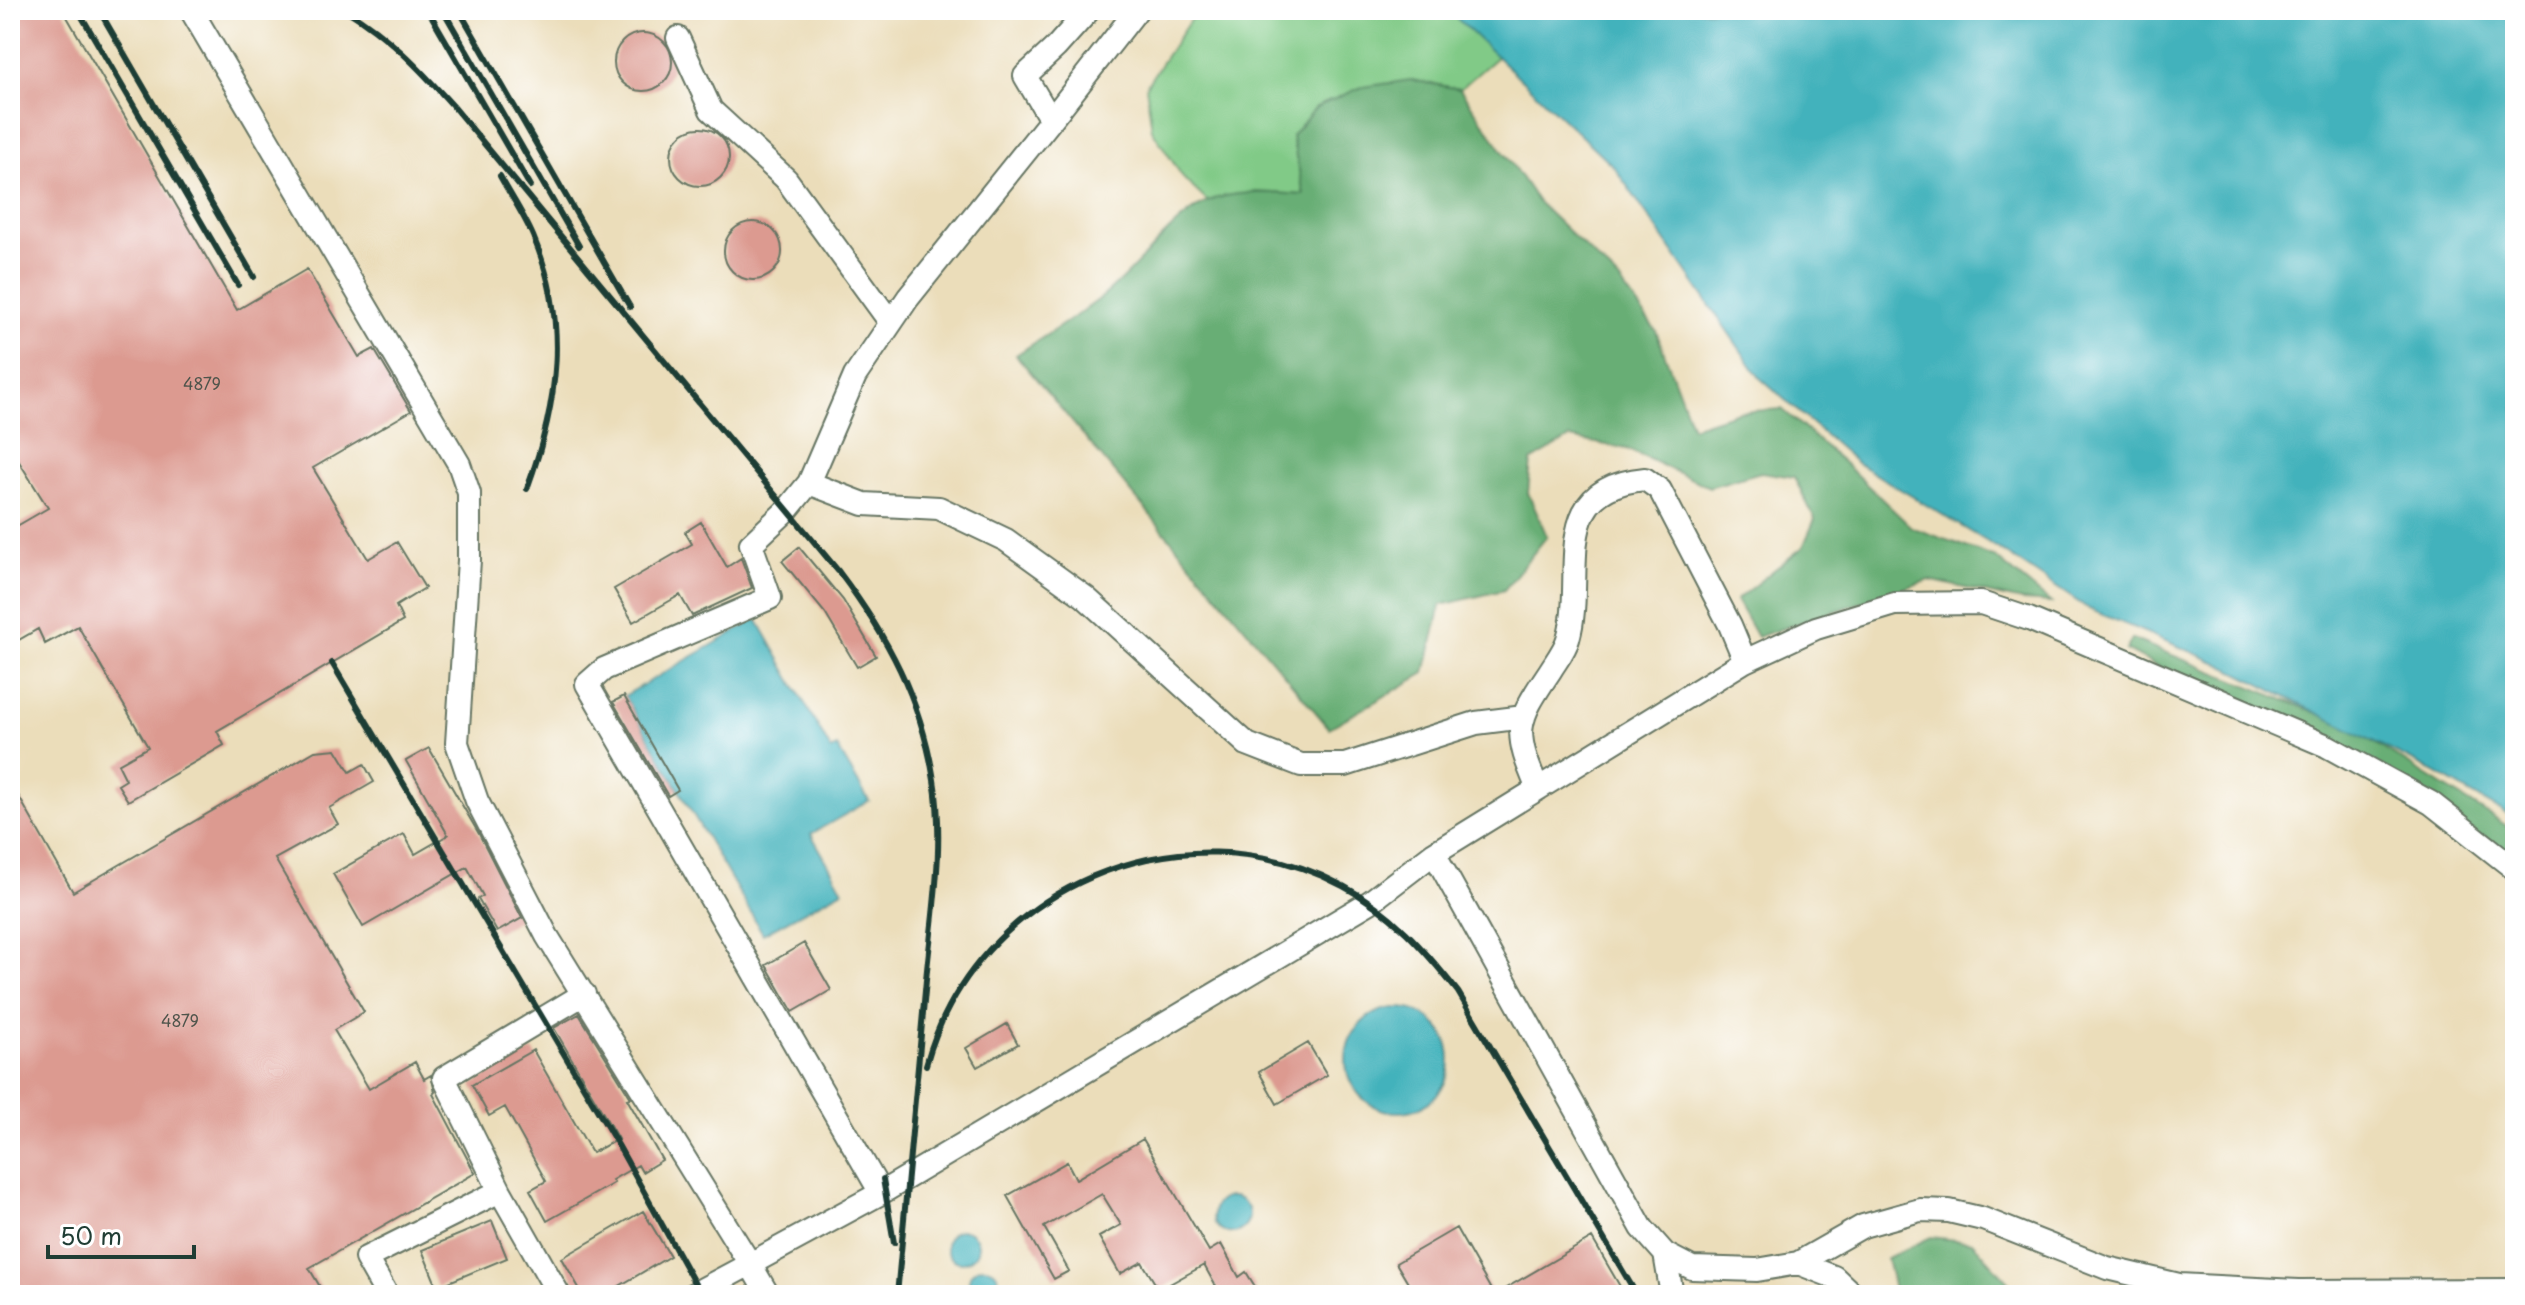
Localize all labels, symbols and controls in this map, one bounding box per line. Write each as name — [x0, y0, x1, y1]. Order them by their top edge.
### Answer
house number: 4879 — [183, 371, 221, 395]
house number: 4879 — [161, 1008, 199, 1032]
scale bar — [48, 1209, 194, 1259]
text: 50 m — [60, 1217, 122, 1253]

